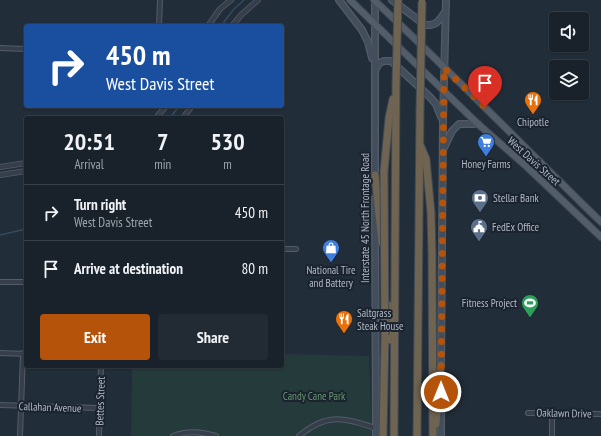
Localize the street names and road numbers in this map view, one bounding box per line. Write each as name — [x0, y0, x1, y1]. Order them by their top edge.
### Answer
street label: West Davis Street — [505, 134, 563, 188]
street label: Interstate 45 North Frontage Road — [358, 153, 372, 283]
street label: Bettes Street — [92, 376, 108, 426]
street label: Callahan Avenue — [18, 399, 82, 415]
street label: Oaklawn Drive — [536, 406, 592, 420]

